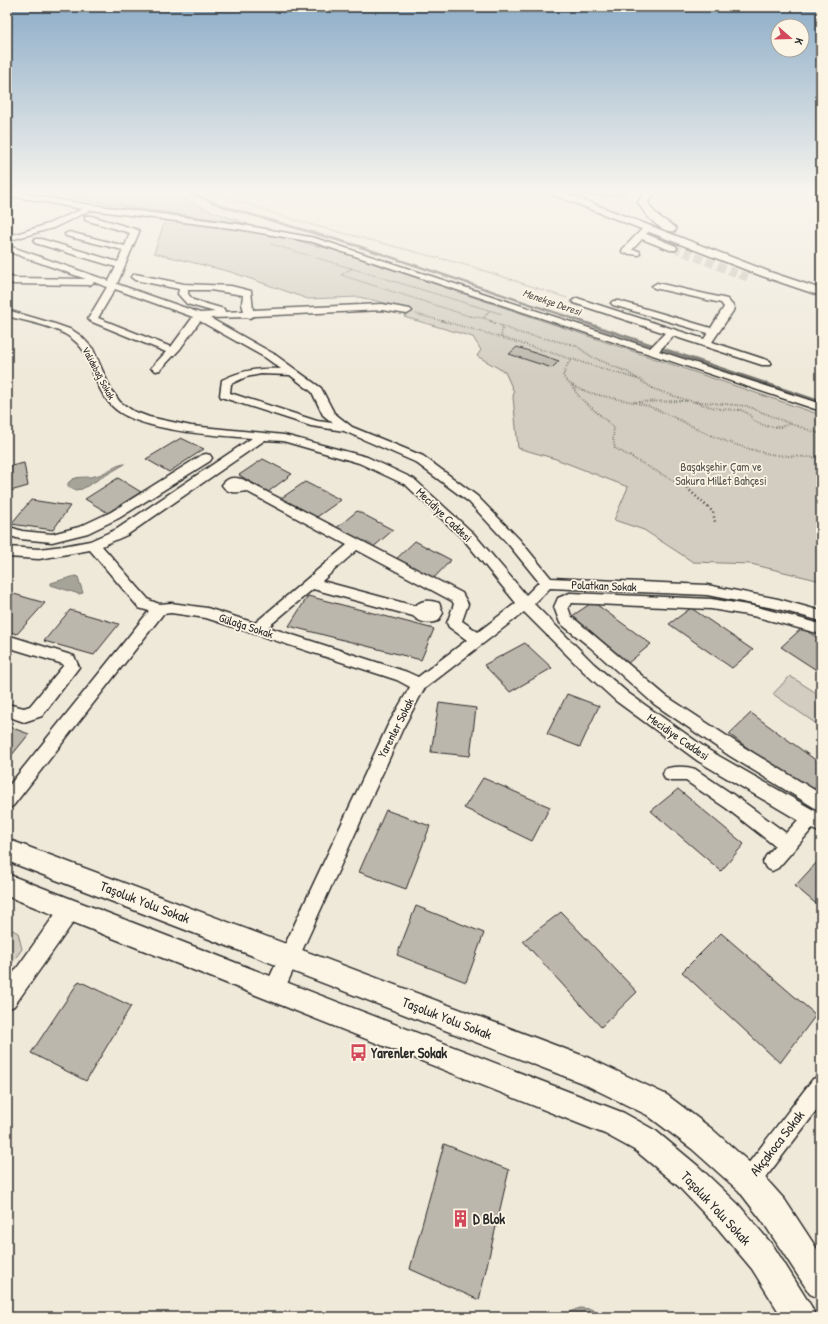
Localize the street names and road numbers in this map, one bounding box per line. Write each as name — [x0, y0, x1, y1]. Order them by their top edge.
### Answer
street label: Validebağ Sokak — [79, 345, 118, 402]
street label: Mecidiye Caddesi — [413, 484, 476, 546]
street label: Polatkan Sokak — [571, 576, 637, 595]
street label: Gülağa Sokak — [217, 609, 276, 642]
street label: Yarenler Sokak — [373, 695, 418, 761]
street label: Mecidiye Caddesi — [644, 709, 713, 764]
street label: Taşoluk Yolu Sokak — [97, 876, 193, 927]
street label: Taşoluk Yolu Sokak — [399, 992, 495, 1043]
street label: Akçakoca Sokak — [745, 1106, 808, 1179]
street label: Taşoluk Yolu Sokak — [677, 1166, 756, 1249]

